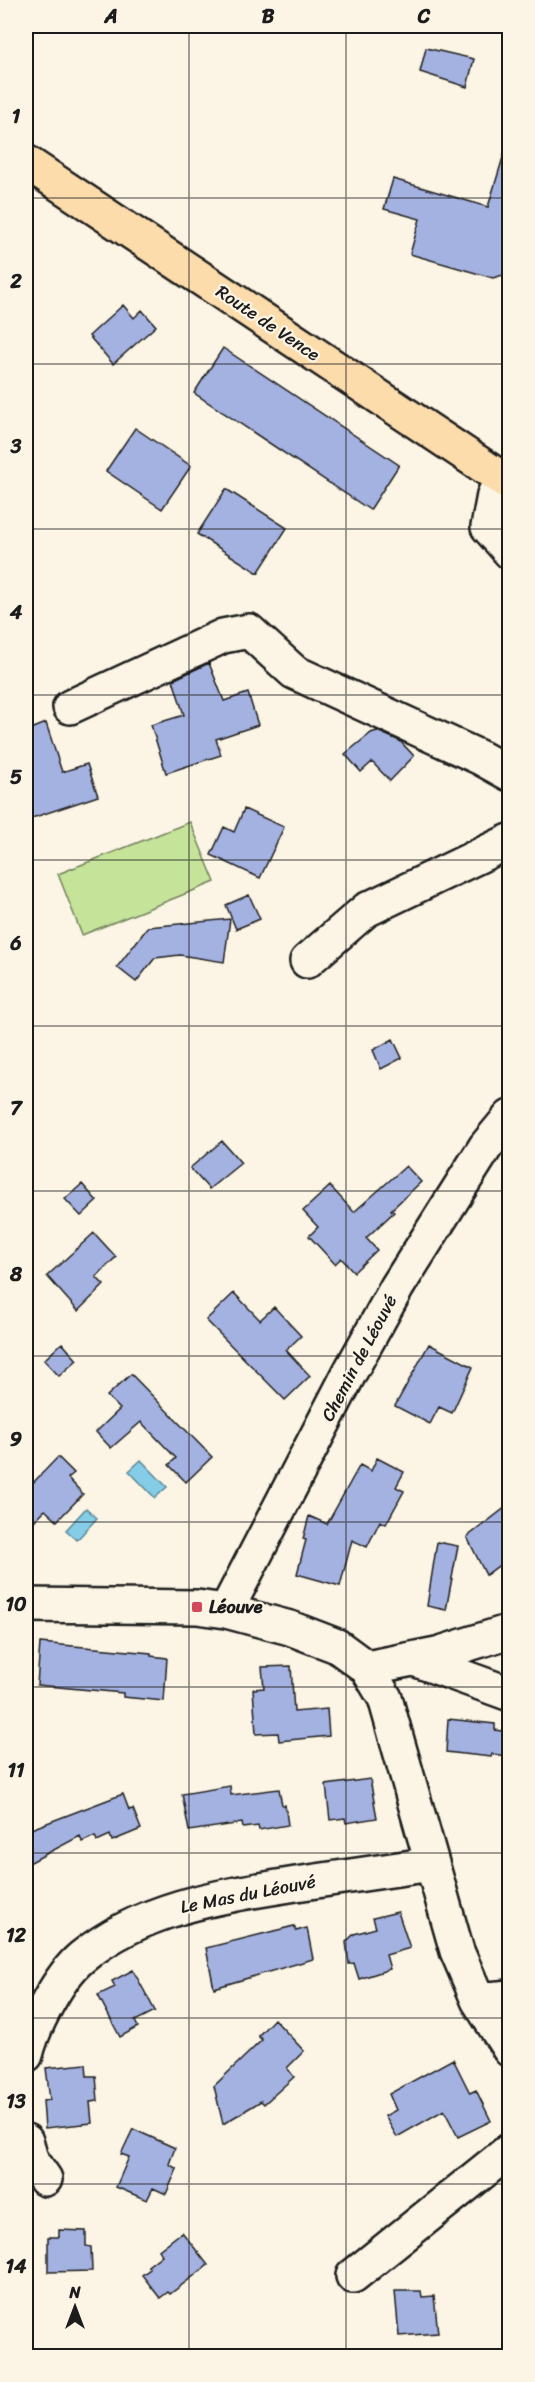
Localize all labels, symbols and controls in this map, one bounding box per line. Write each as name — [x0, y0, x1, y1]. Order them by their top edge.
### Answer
text: A — [103, 0, 118, 34]
text: B — [262, 0, 275, 34]
text: C — [417, 0, 431, 34]
text: 1 — [12, 99, 21, 134]
text: 2 — [9, 264, 22, 299]
street label: Route de Vence — [209, 276, 327, 370]
text: 3 — [10, 429, 22, 464]
text: 4 — [9, 595, 23, 630]
text: 5 — [10, 760, 22, 795]
text: 6 — [9, 926, 22, 961]
text: 7 — [10, 1091, 23, 1126]
text: 8 — [9, 1257, 23, 1292]
street label: Chemin de Léouvé — [312, 1289, 406, 1427]
text: 9 — [10, 1422, 22, 1457]
text: 10 — [5, 1587, 27, 1622]
place label: Léouve — [209, 1591, 263, 1623]
marker: Léouve — [190, 1600, 204, 1614]
text: 11 — [7, 1753, 25, 1788]
street label: Le Mas du Léouvé — [177, 1865, 319, 1923]
text: 12 — [6, 1918, 27, 1953]
text: 13 — [6, 2084, 26, 2119]
text: 14 — [5, 2249, 27, 2284]
north arrow — [45, 2277, 105, 2337]
text: N — [68, 2278, 81, 2307]

